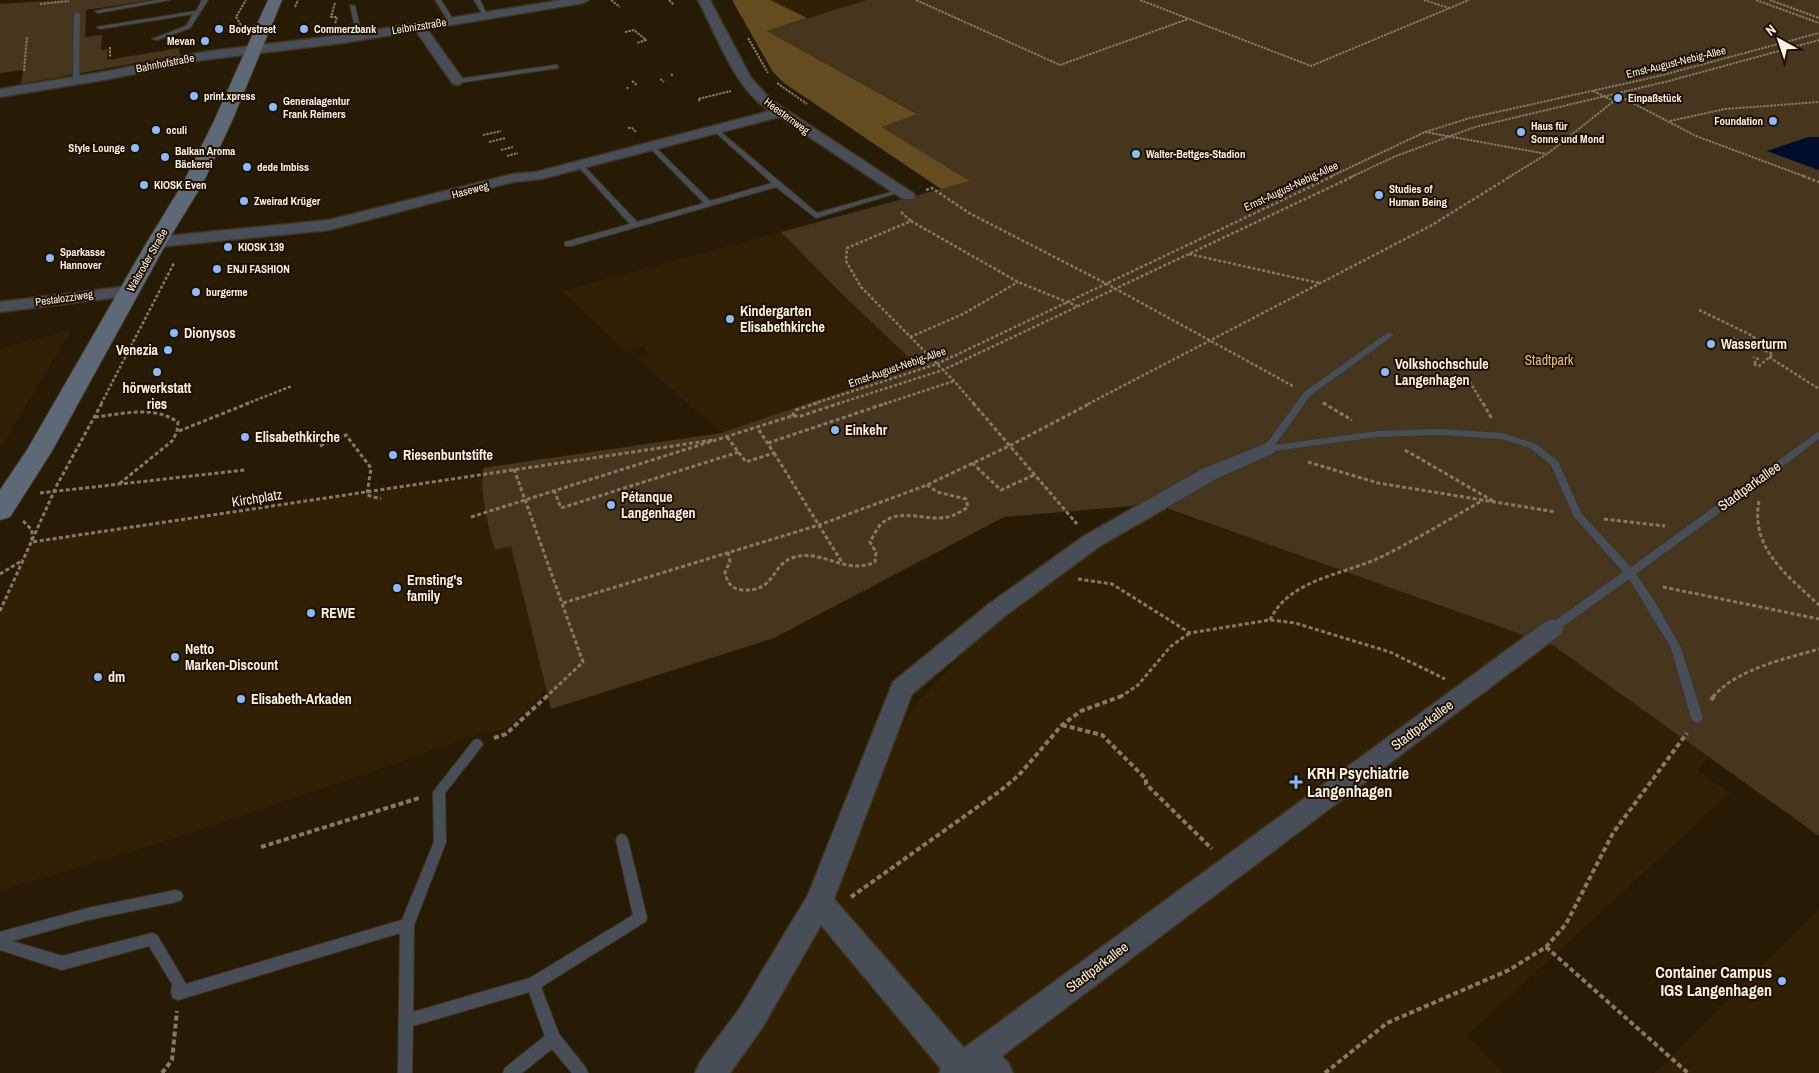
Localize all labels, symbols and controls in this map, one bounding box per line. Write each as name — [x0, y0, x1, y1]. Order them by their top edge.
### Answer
street label: Leibnizstraße — [391, 15, 447, 37]
north arrow — [1754, 15, 1804, 65]
text: N — [1762, 20, 1780, 40]
place label: Bodystreet — [229, 22, 276, 36]
place label: Commerzbank — [314, 22, 377, 36]
marker: Bodystreet — [213, 23, 225, 35]
marker: Commerzbank — [298, 23, 310, 35]
place label: Mevan — [167, 34, 195, 48]
marker: Mevan — [199, 35, 211, 47]
street label: Ernst-August-Nebig-Allee — [1625, 43, 1727, 81]
street label: Bahnhofstraße — [135, 50, 195, 76]
place label: print.xpress — [204, 89, 256, 103]
marker: print.xpress — [188, 90, 200, 102]
place label: Einpaßstück — [1628, 91, 1683, 105]
marker: Einpaßstück — [1612, 92, 1624, 104]
place label: Generalagentur Frank Reimers — [283, 94, 350, 121]
street label: Heesternweg — [761, 95, 813, 137]
marker: Generalagentur Frank Reimers — [267, 101, 279, 113]
place label: Foundation — [1714, 114, 1763, 128]
marker: Foundation — [1767, 115, 1779, 127]
place label: Haus für Sonne und Mond — [1531, 119, 1604, 146]
place label: oculi — [166, 123, 187, 137]
marker: oculi — [150, 124, 162, 136]
marker: Haus für Sonne und Mond — [1515, 126, 1527, 138]
place label: Style Lounge — [68, 141, 125, 155]
marker: Style Lounge — [129, 142, 141, 154]
place label: Balkan Aroma Bäckerei — [175, 144, 235, 171]
place label: Walter-Bettges-Stadion — [1146, 147, 1245, 161]
marker: Walter-Bettges-Stadion — [1130, 148, 1142, 160]
marker: Balkan Aroma Bäckerei — [159, 151, 171, 163]
street label: Ernst-August-Nebig-Allee — [1242, 158, 1340, 214]
place label: dede Imbiss — [257, 160, 309, 174]
marker: dede Imbiss — [241, 161, 253, 173]
place label: KIOSK Even — [154, 178, 207, 192]
street label: Haseweg — [450, 178, 490, 202]
marker: KIOSK Even — [138, 179, 150, 191]
place label: Studies of Human Being — [1389, 182, 1448, 209]
marker: Studies of Human Being — [1373, 189, 1385, 201]
place label: Zweirad Krüger — [254, 194, 321, 208]
marker: Zweirad Krüger — [238, 195, 250, 207]
street label: Walsroder Straße — [123, 226, 171, 294]
place label: KIOSK 139 — [238, 240, 284, 254]
marker: KIOSK 139 — [222, 241, 234, 253]
place label: Sparkasse Hannover — [60, 245, 105, 272]
marker: Sparkasse Hannover — [44, 252, 56, 264]
place label: ENJI FASHION — [227, 262, 290, 276]
marker: ENJI FASHION — [211, 263, 223, 275]
place label: burgerme — [206, 285, 248, 299]
marker: burgerme — [190, 286, 202, 298]
street label: Pestalozziweg — [34, 287, 94, 309]
place label: Kindergarten Elisabethkirche — [740, 302, 825, 336]
marker: Kindergarten Elisabethkirche — [724, 313, 736, 325]
place label: Dionysos — [184, 324, 236, 342]
marker: Dionysos — [168, 327, 180, 339]
place label: Wasserturm — [1721, 335, 1787, 353]
marker: Wasserturm — [1705, 338, 1717, 350]
place label: Venezia — [116, 341, 159, 359]
marker: Venezia — [162, 344, 174, 356]
street label: Ernst-August-Nebig-Allee — [846, 344, 948, 390]
park label: Stadtpark — [1524, 351, 1574, 369]
place label: Volkshochschule Langenhagen — [1395, 355, 1489, 389]
marker: hörwerkstatt ries — [151, 366, 163, 378]
marker: Volkshochschule Langenhagen — [1379, 366, 1391, 378]
place label: hörwerkstatt ries — [123, 379, 192, 413]
place label: Einkehr — [845, 421, 888, 439]
marker: Einkehr — [829, 424, 841, 436]
place label: Elisabethkirche — [255, 428, 340, 446]
marker: Elisabethkirche — [239, 431, 251, 443]
place label: Riesenbuntstifte — [403, 446, 493, 464]
marker: Riesenbuntstifte — [387, 449, 399, 461]
street label: Stadtparkallee — [1714, 457, 1784, 515]
street label: Kirchplatz — [230, 485, 284, 511]
place label: Pétanque Langenhagen — [621, 488, 696, 522]
marker: Pétanque Langenhagen — [605, 499, 617, 511]
place label: Ernsting's family — [407, 571, 463, 605]
marker: Ernsting's family — [391, 582, 403, 594]
place label: REWE — [321, 604, 356, 622]
marker: REWE — [305, 607, 317, 619]
place label: Netto Marken-Discount — [185, 640, 278, 674]
marker: Netto Marken-Discount — [169, 651, 181, 663]
place label: dm — [108, 668, 125, 686]
marker: dm — [92, 671, 104, 683]
place label: Elisabeth-Arkaden — [251, 690, 352, 708]
marker: Elisabeth-Arkaden — [235, 693, 247, 705]
street label: Stadtparkallee — [1387, 696, 1457, 754]
place label: KRH Psychiatrie Langenhagen — [1307, 762, 1409, 802]
marker: KRH Psychiatrie Langenhagen — [1289, 775, 1303, 789]
street label: Stadtparkallee — [1062, 938, 1132, 996]
place label: Container Campus IGS Langenhagen — [1655, 961, 1772, 1001]
marker: Container Campus IGS Langenhagen — [1776, 975, 1788, 987]

